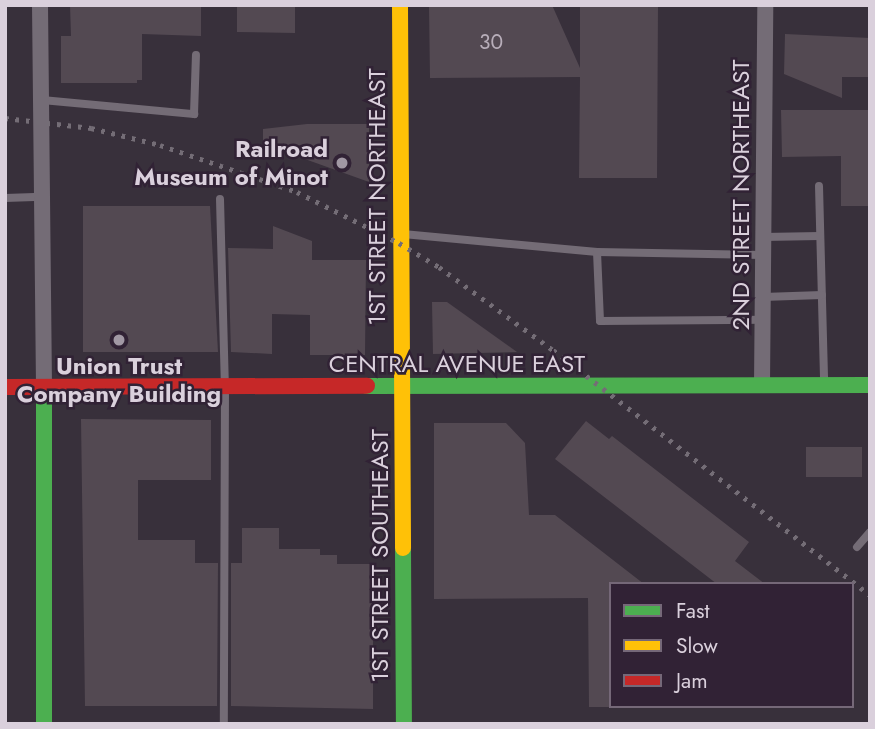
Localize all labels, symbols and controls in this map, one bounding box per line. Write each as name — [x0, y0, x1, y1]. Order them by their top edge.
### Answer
house number: 30 — [479, 29, 503, 55]
street label: 2ND STREET NORTHEAST — [727, 60, 755, 330]
street label: 1ST STREET NORTHEAST — [363, 68, 391, 326]
place label: Railroad Museum of Minot — [134, 135, 328, 191]
marker: Railroad Museum of Minot — [334, 155, 350, 171]
marker: Union Trust Company Building — [111, 332, 127, 348]
street label: CENTRAL AVENUE EAST — [329, 350, 585, 378]
place label: Union Trust Company Building — [17, 352, 221, 408]
street label: 1ST STREET SOUTHEAST — [366, 429, 394, 683]
legend — [609, 582, 854, 708]
text: Fast — [676, 596, 709, 626]
text: Slow — [676, 631, 718, 661]
text: Jam — [676, 666, 708, 696]

